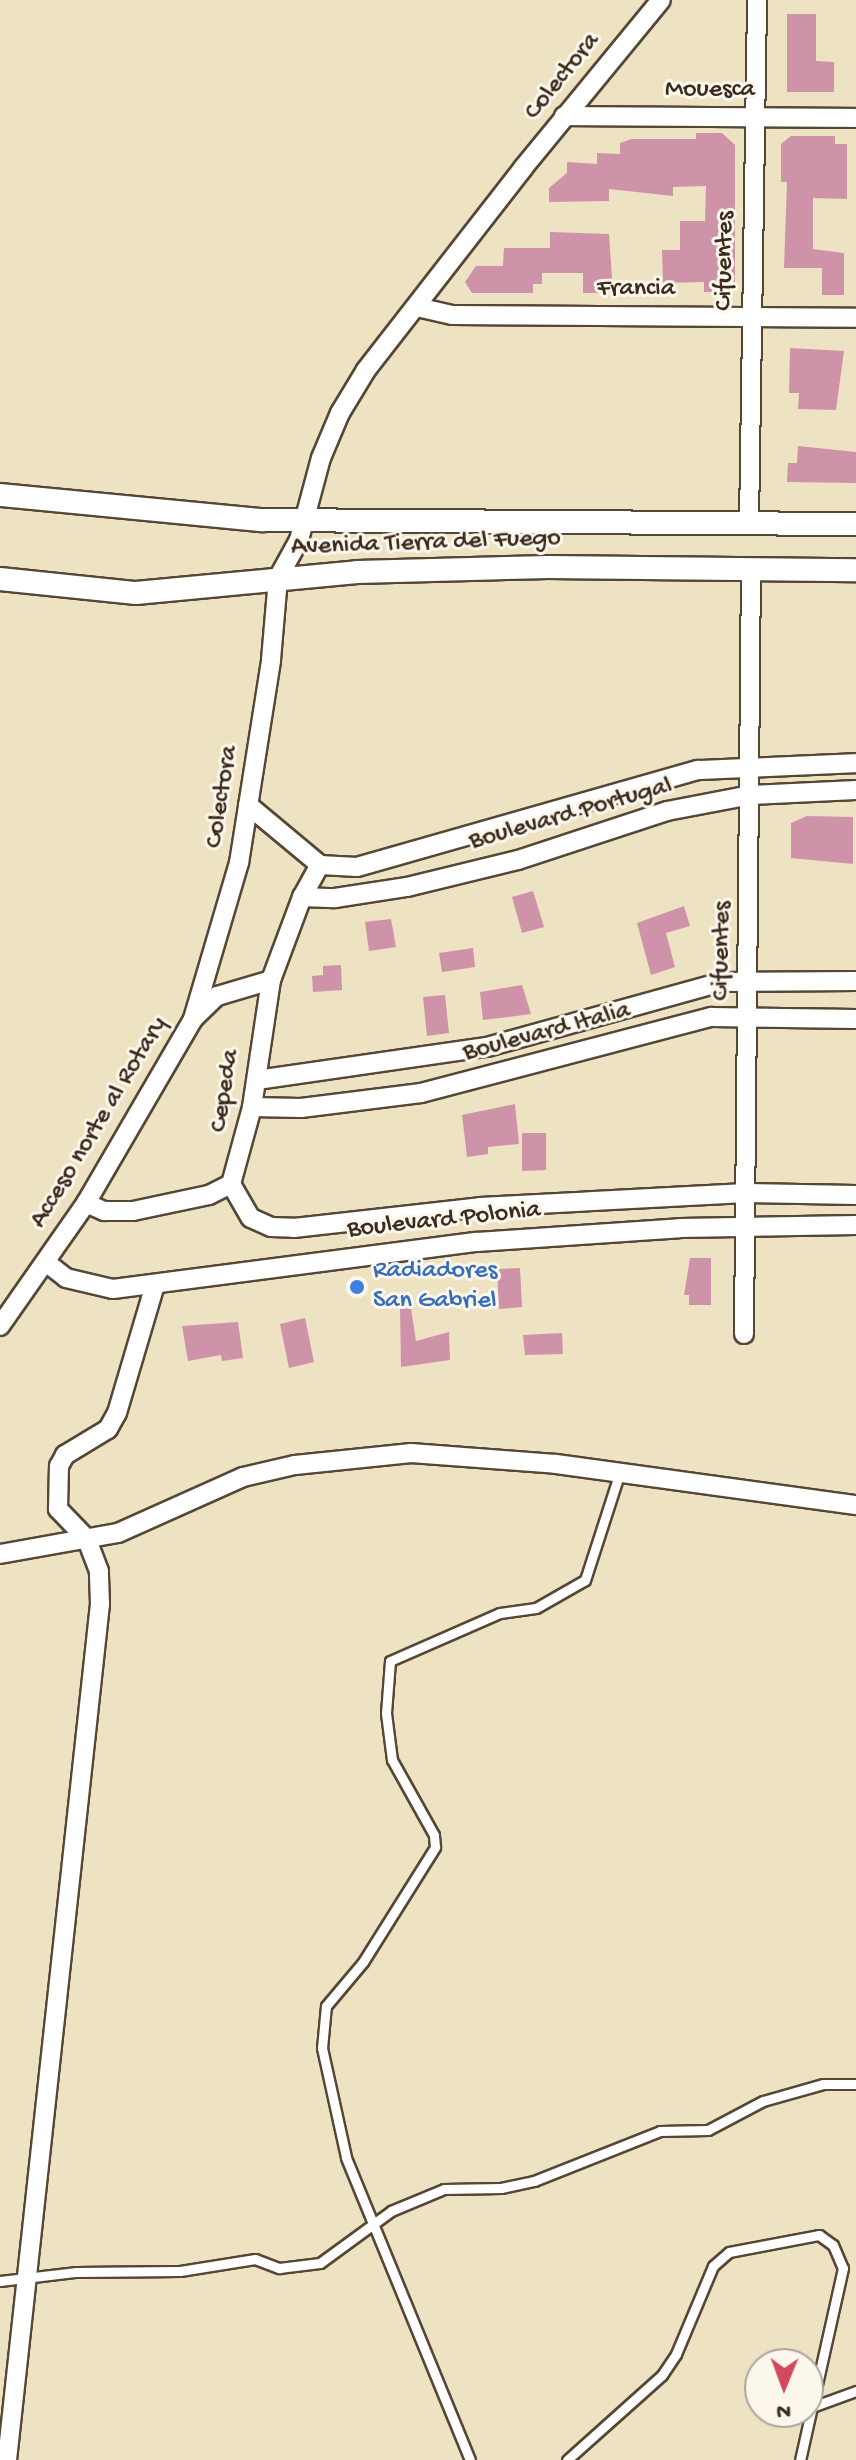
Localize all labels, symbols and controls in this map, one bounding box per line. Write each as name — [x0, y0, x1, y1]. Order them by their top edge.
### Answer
street label: Colectora — [518, 27, 608, 127]
street label: Mouesca — [665, 75, 755, 107]
street label: Cifuentes — [710, 211, 742, 311]
street label: Francia — [597, 274, 675, 306]
street label: Avenida Tierra del Fuego — [291, 524, 561, 564]
street label: Colectora — [200, 744, 246, 850]
street label: Boulevard Portugal — [466, 771, 676, 859]
street label: Cifuentes — [707, 901, 739, 1001]
street label: Boulevard Italia — [460, 996, 634, 1070]
street label: Acceso norte al Rotary — [24, 1012, 176, 1234]
street label: Cepeda — [204, 1047, 248, 1135]
street label: Boulevard Polonia — [346, 1195, 542, 1247]
place label: Radiadores San Gabriel — [373, 1256, 497, 1318]
marker: Radiadores San Gabriel — [348, 1278, 366, 1296]
north arrow — [744, 2348, 824, 2428]
text: N — [776, 2397, 791, 2423]

